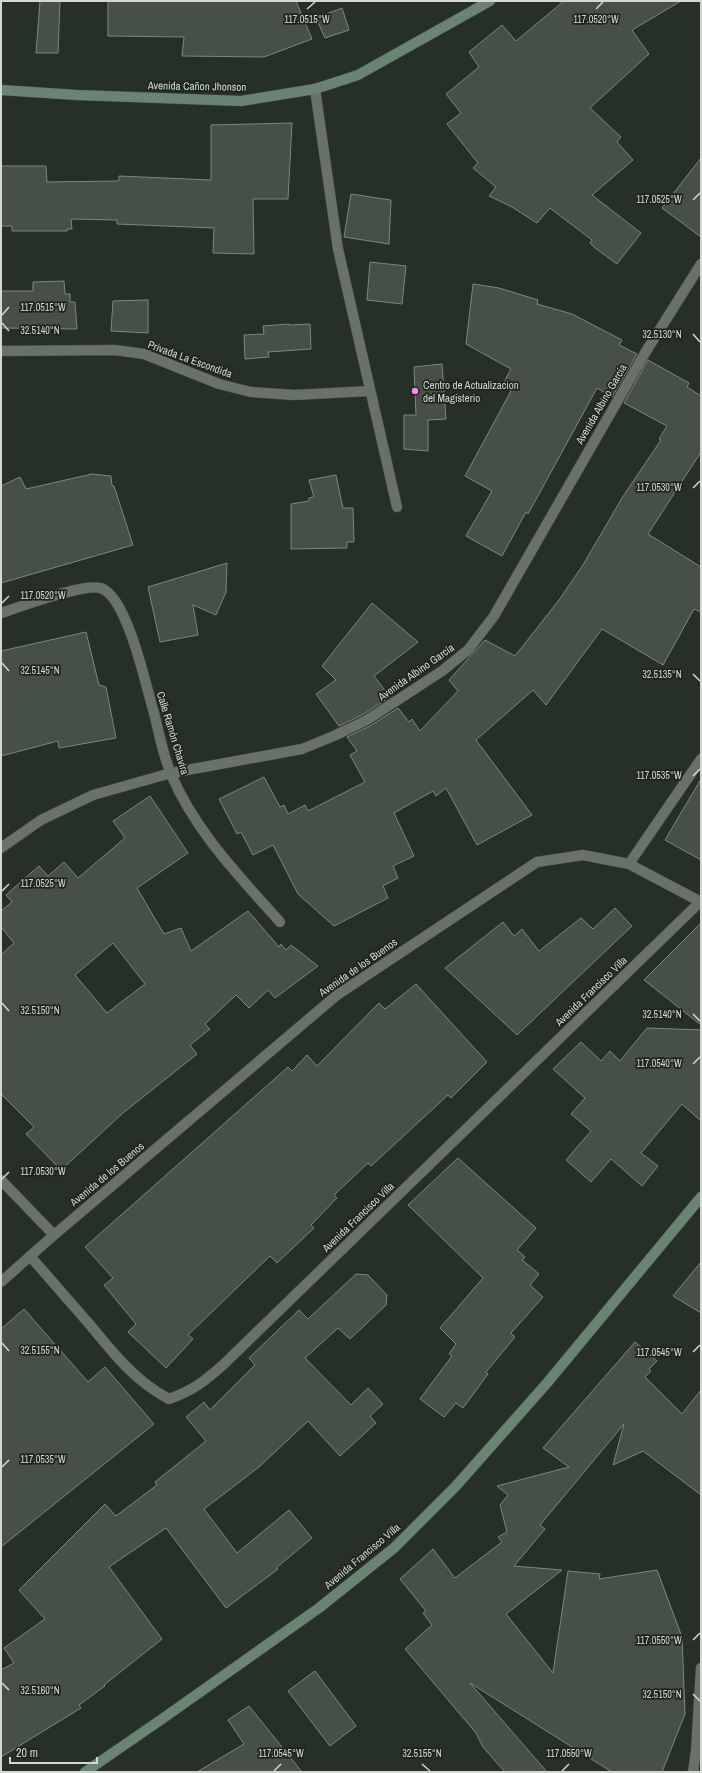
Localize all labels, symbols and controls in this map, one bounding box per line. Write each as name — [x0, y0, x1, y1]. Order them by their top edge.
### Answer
text: 117.0515°W — [284, 13, 330, 26]
text: 117.0520°W — [573, 13, 619, 26]
street label: Avenida Cañon Jhonson — [147, 78, 246, 94]
text: 117.0525°W — [636, 193, 682, 206]
text: 117.0515°W — [20, 301, 66, 314]
text: 32.5140°N — [20, 324, 60, 337]
text: 32.5130°N — [642, 328, 682, 341]
street label: Privada La Escondida — [146, 337, 234, 381]
street label: Avenida Albino García — [572, 361, 630, 447]
place label: Centro de Actualizacion del Magisterio — [423, 378, 519, 405]
marker: Centro de Actualizacion del Magisterio — [410, 386, 420, 396]
text: 117.0530°W — [636, 481, 682, 494]
text: 117.0520°W — [20, 589, 66, 602]
street label: Avenida Albino García — [374, 640, 457, 704]
text: 32.5145°N — [20, 664, 60, 677]
text: 32.5135°N — [642, 668, 682, 681]
street label: Calle Ramón Chavira — [154, 690, 192, 776]
text: 117.0535°W — [636, 769, 682, 782]
text: 117.0525°W — [20, 877, 66, 890]
street label: Avenida de los Buenos — [315, 934, 400, 1000]
street label: Avenida Francisco Villa — [551, 953, 630, 1030]
text: 32.5150°N — [20, 1004, 60, 1017]
text: 32.5140°N — [642, 1008, 682, 1021]
text: 117.0540°W — [636, 1057, 682, 1070]
street label: Avenida de los Buenos — [66, 1139, 147, 1210]
text: 117.0530°W — [20, 1165, 66, 1178]
street label: Avenida Francisco Villa — [318, 1179, 397, 1256]
text: 32.5155°N — [20, 1344, 60, 1357]
text: 117.0545°W — [636, 1346, 682, 1359]
text: 117.0535°W — [20, 1453, 66, 1466]
street label: Avenida Francisco Villa — [320, 1520, 403, 1593]
text: 117.0550°W — [636, 1634, 682, 1647]
text: 32.5160°N — [20, 1684, 60, 1697]
text: 32.5150°N — [642, 1688, 682, 1701]
scale bar — [10, 1739, 97, 1765]
text: 20 m — [16, 1745, 38, 1761]
text: 117.0545°W — [258, 1747, 304, 1760]
text: 32.5155°N — [402, 1747, 442, 1760]
text: 117.0550°W — [546, 1747, 592, 1760]

